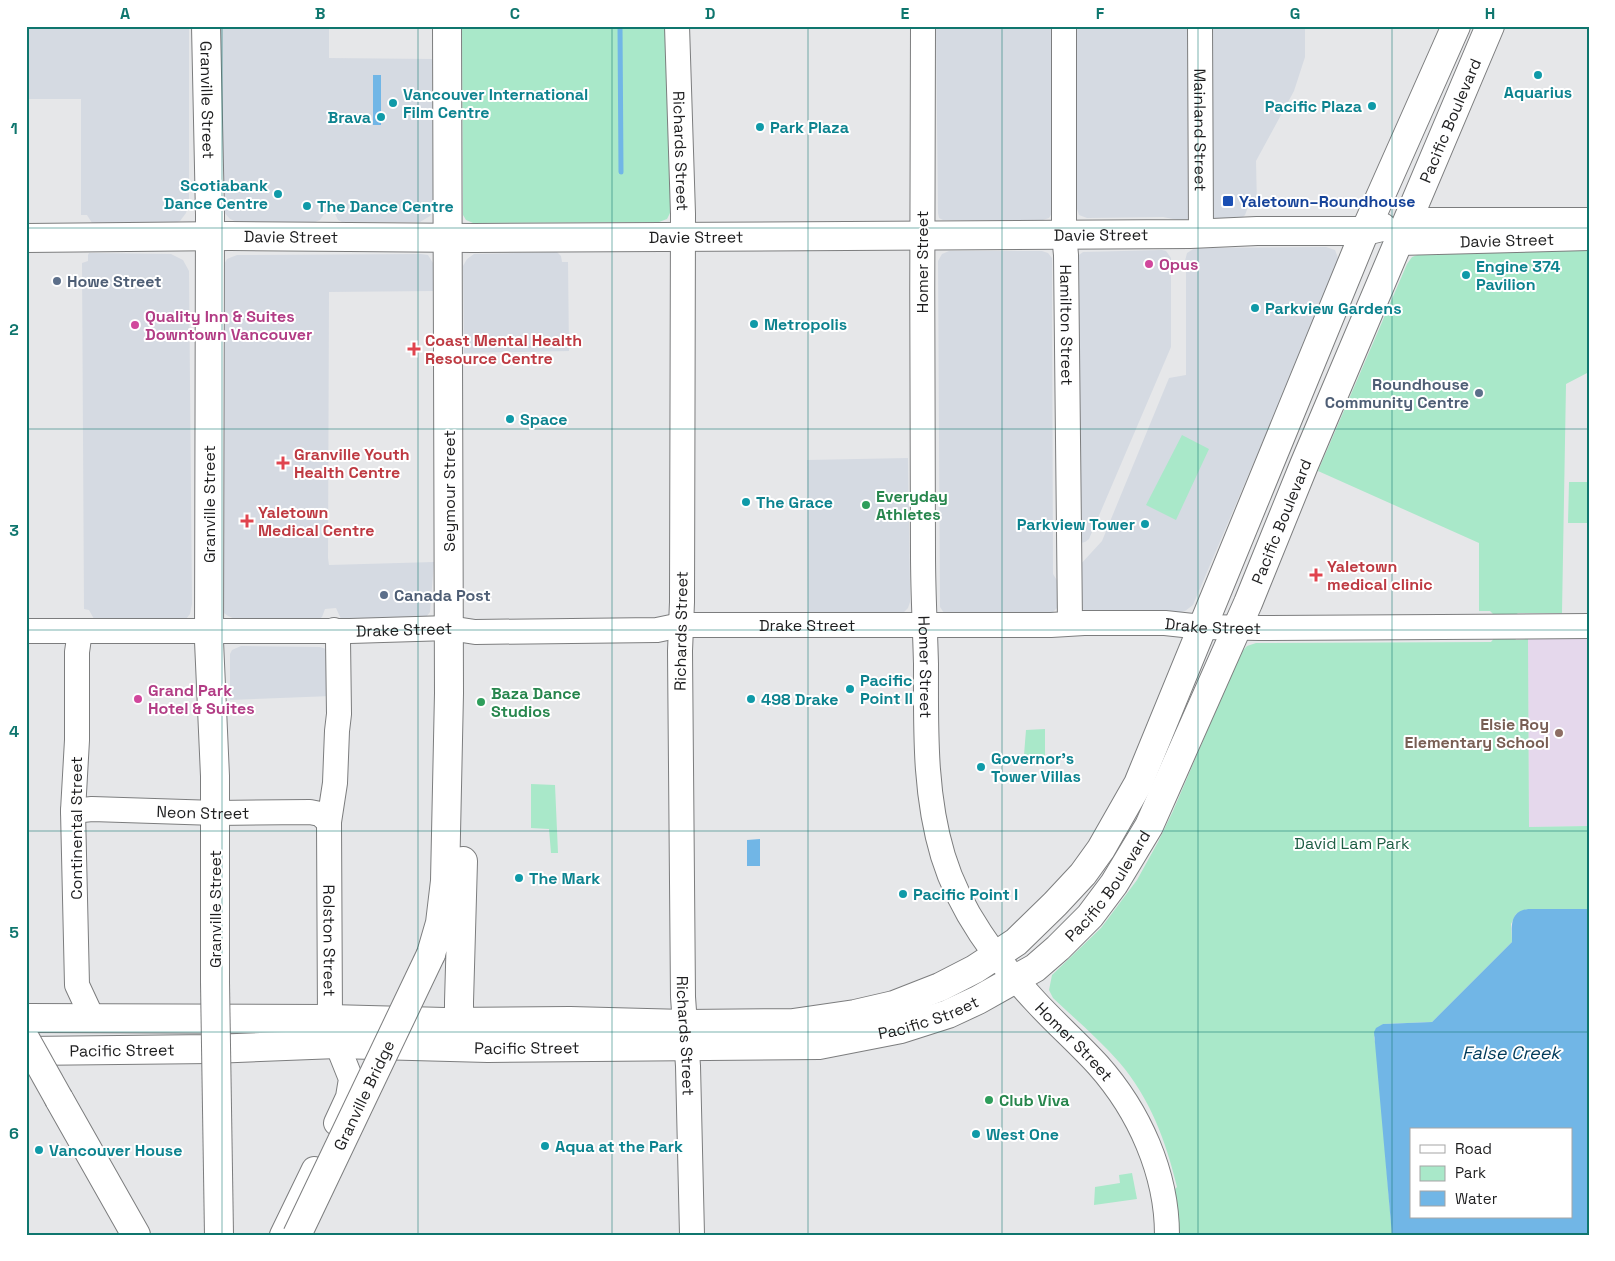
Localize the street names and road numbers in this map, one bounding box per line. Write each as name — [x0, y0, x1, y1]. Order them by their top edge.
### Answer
street label: Granville Street — [196, 41, 219, 159]
street label: Pacific Boulevard — [1414, 55, 1486, 186]
street label: Mainland Street — [1190, 68, 1211, 192]
street label: Richards Street — [669, 91, 693, 211]
street label: Homer Street — [912, 211, 933, 313]
street label: Davie Street — [1054, 224, 1148, 245]
street label: Davie Street — [244, 226, 338, 247]
street label: Davie Street — [649, 226, 743, 248]
street label: Davie Street — [1459, 228, 1554, 252]
street label: Hamilton Street — [1056, 264, 1078, 386]
street label: Seymour Street — [439, 430, 460, 552]
street label: Granville Street — [199, 445, 220, 563]
street label: Pacific Boulevard — [1246, 456, 1316, 587]
street label: Richards Street — [669, 571, 693, 691]
street label: Drake Street — [1164, 613, 1261, 639]
street label: Drake Street — [759, 615, 855, 636]
street label: Homer Street — [914, 615, 937, 718]
street label: Drake Street — [356, 617, 452, 641]
street label: Continental Street — [66, 756, 87, 900]
street label: Neon Street — [156, 801, 249, 824]
street label: Pacific Boulevard — [1060, 826, 1155, 946]
street label: Granville Street — [205, 850, 226, 968]
street label: Rolston Street — [319, 885, 340, 997]
street label: Richards Street — [672, 976, 699, 1096]
street label: Pacific Street — [876, 991, 982, 1044]
street label: Homer Street — [1031, 997, 1118, 1085]
street label: Granville Bridge — [328, 1037, 399, 1154]
street label: Pacific Street — [474, 1037, 580, 1059]
street label: Pacific Street — [69, 1039, 175, 1061]

